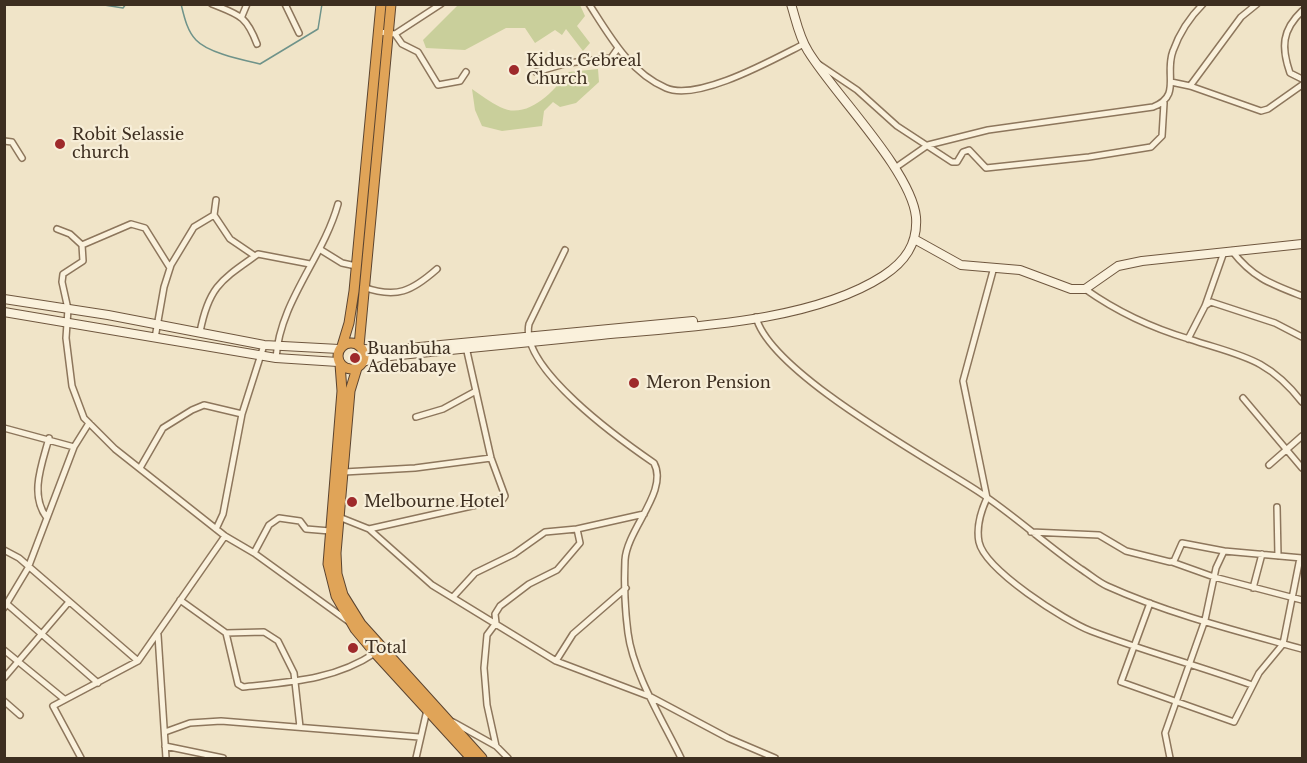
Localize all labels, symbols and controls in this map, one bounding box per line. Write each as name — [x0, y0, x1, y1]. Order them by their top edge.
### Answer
place label: Kidus Gebreal Church — [526, 51, 642, 89]
marker: Kidus Gebreal Church — [507, 63, 521, 77]
place label: Robit Selassie church — [72, 125, 184, 163]
marker: Robit Selassie church — [53, 137, 67, 151]
place label: Buanbuha Adebabaye — [367, 339, 456, 377]
marker: Buanbuha Adebabaye — [348, 351, 362, 365]
place label: Meron Pension — [646, 373, 771, 393]
marker: Meron Pension — [627, 376, 641, 390]
place label: Melbourne Hotel — [364, 492, 505, 512]
marker: Melbourne Hotel — [345, 495, 359, 509]
place label: Total — [365, 638, 407, 658]
marker: Total — [346, 641, 360, 655]

